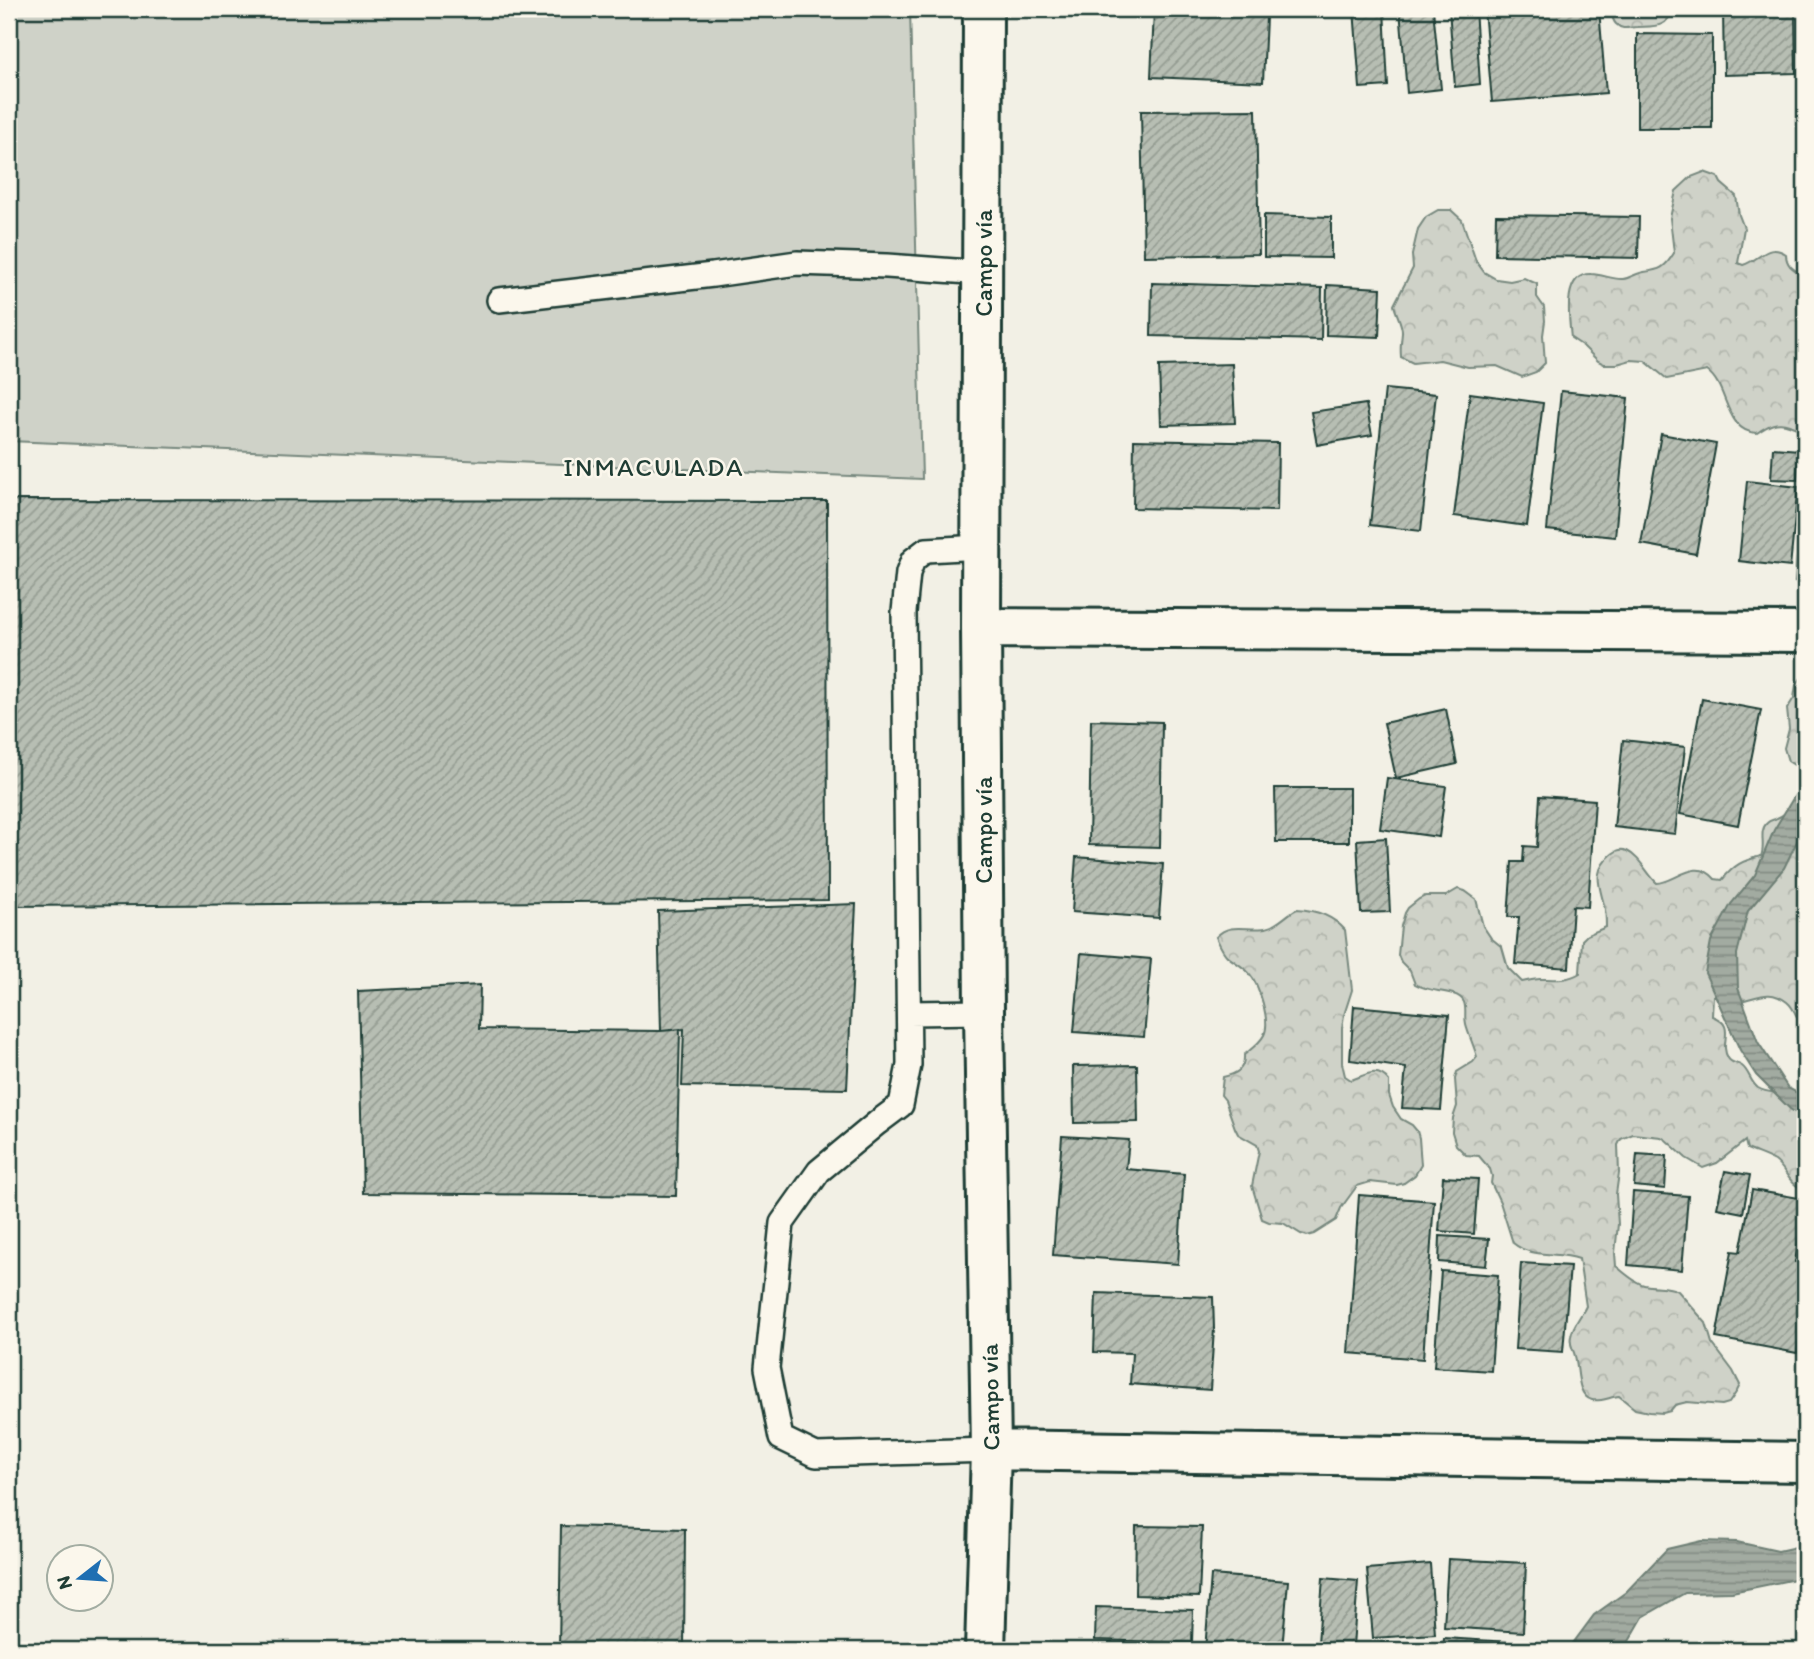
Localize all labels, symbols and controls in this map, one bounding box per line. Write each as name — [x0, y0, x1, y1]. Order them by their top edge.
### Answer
street label: Campo vía — [969, 209, 998, 317]
district label: INMACULADA — [563, 451, 745, 483]
street label: Campo vía — [969, 776, 998, 884]
street label: Campo vía — [975, 1343, 1005, 1451]
north arrow — [46, 1544, 116, 1614]
text: N — [51, 1573, 77, 1592]

